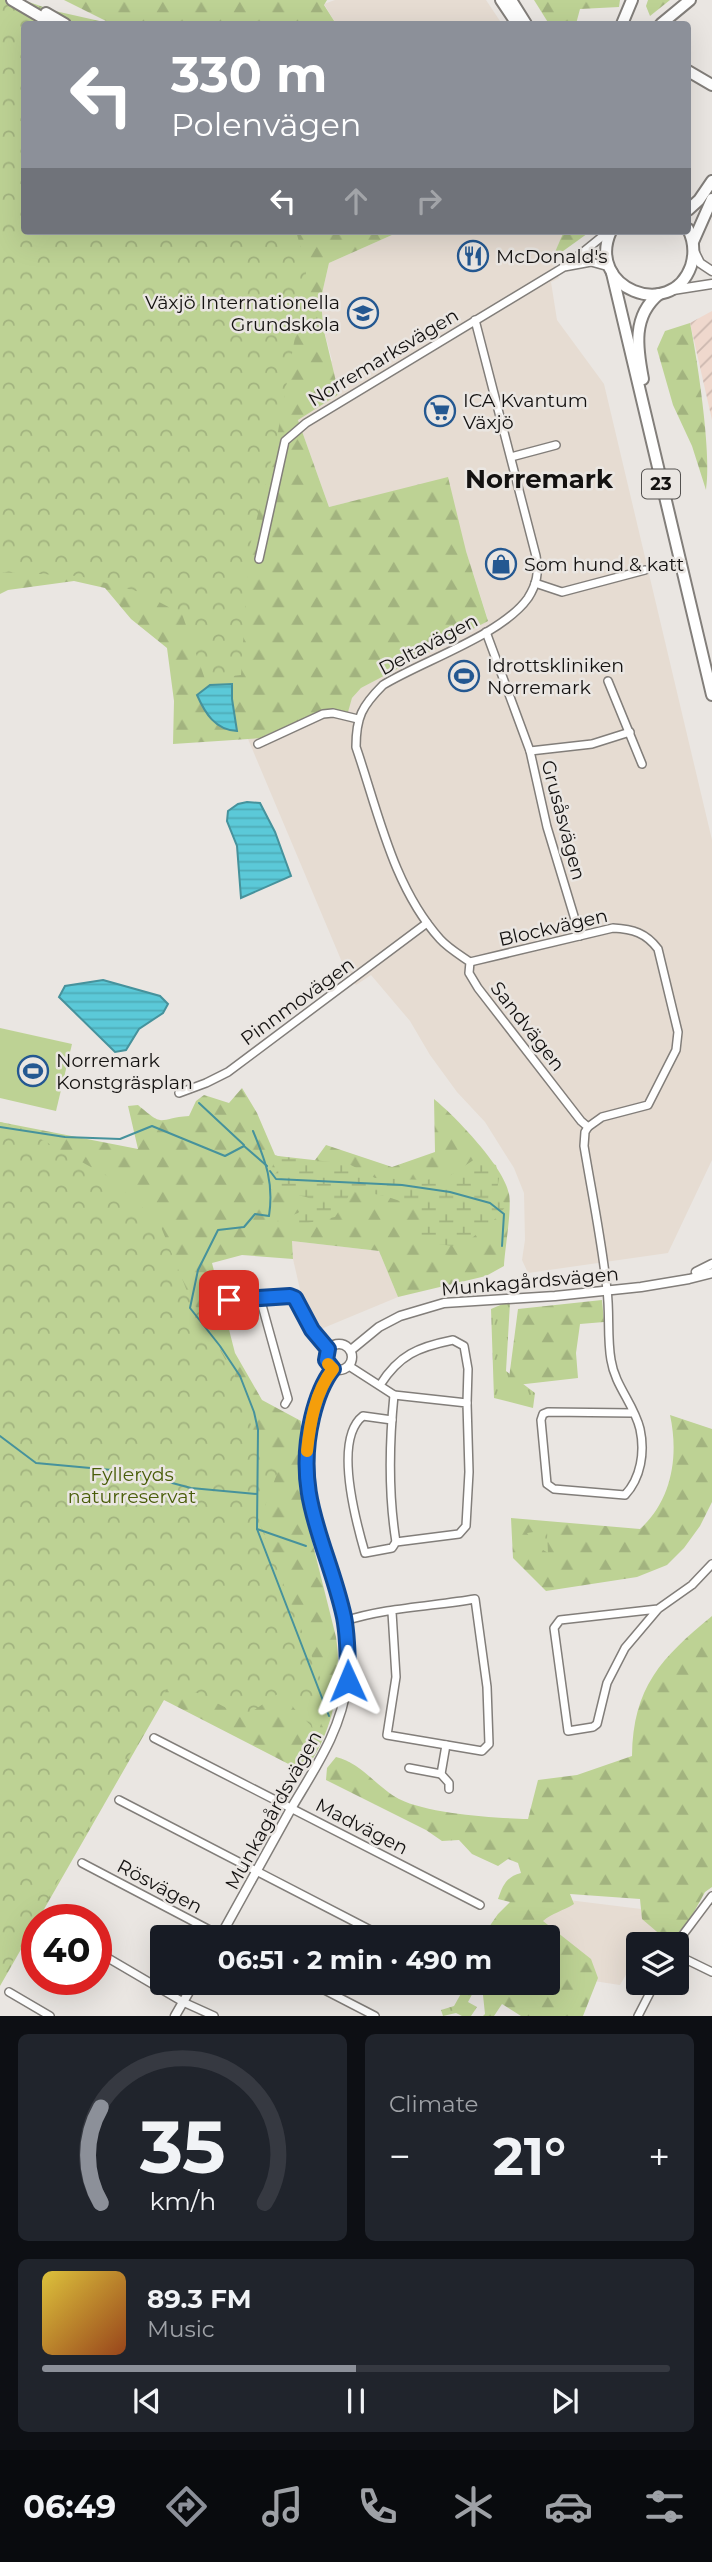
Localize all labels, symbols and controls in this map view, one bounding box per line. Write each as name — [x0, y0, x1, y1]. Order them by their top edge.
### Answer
text: 330 m — [171, 45, 327, 104]
icon: left — [56, 49, 147, 140]
text: Polenvägen — [171, 105, 361, 144]
icon: left — [264, 182, 302, 220]
icon: ahead — [337, 182, 375, 220]
icon: right — [410, 182, 448, 220]
restaurant icon: McDonald's — [456, 239, 490, 273]
place label: McDonald's — [496, 245, 608, 268]
place label: Växjö Internationella Grundskola — [145, 291, 340, 336]
school or university icon: Växjö Internationella Grundskola — [346, 296, 380, 330]
street label: Norremarksvägen — [304, 303, 463, 411]
place label: ICA Kvantum Växjö — [463, 389, 588, 434]
supermarket icon: ICA Kvantum Växjö — [423, 394, 457, 428]
district label: Norremark — [465, 463, 614, 495]
road number: 23 — [642, 470, 680, 498]
shop icon: Som hund & katt — [484, 547, 518, 581]
place label: Som hund & katt — [524, 553, 685, 576]
street label: Deltavägen — [375, 609, 482, 680]
place label: Idrottskliniken Norremark — [487, 654, 624, 699]
sports icon: Idrottskliniken Norremark — [447, 659, 481, 693]
street label: Grusåsvägen — [536, 758, 591, 883]
street label: Blockvägen — [496, 904, 610, 951]
street label: Pinnmovägen — [236, 953, 359, 1050]
street label: Sandvägen — [486, 977, 570, 1076]
place label: Norremark Konstgräsplan — [56, 1049, 193, 1094]
sports icon: Norremark Konstgräsplan — [16, 1054, 50, 1088]
street label: Munkagårdsvägen — [440, 1262, 620, 1301]
pin — [199, 1270, 259, 1330]
icon: arrive — [210, 1281, 248, 1319]
park label: Fylleryds naturreservat — [68, 1463, 196, 1508]
position arrow — [311, 1644, 385, 1718]
street label: Munkagårdsvägen — [220, 1727, 327, 1894]
street label: Madvägen — [312, 1793, 412, 1860]
street label: Rösvägen — [113, 1854, 206, 1918]
speed limit sign: 40 — [21, 1904, 112, 1995]
map controls — [626, 1932, 689, 1995]
button: layers — [626, 1932, 689, 1995]
text: 06:51 · 2 min · 490 m — [218, 1944, 492, 1976]
text: Climate — [389, 2090, 478, 2118]
text: 35 — [139, 2104, 225, 2192]
text: 21° — [493, 2125, 566, 2188]
text: − — [389, 2133, 411, 2180]
text: + — [648, 2133, 670, 2180]
text: km/h — [149, 2186, 216, 2216]
text: 89.3 FM — [147, 2283, 252, 2315]
text: Music — [147, 2315, 215, 2343]
icon: previous — [128, 2382, 166, 2420]
icon: pause — [337, 2382, 375, 2420]
icon: next — [546, 2382, 584, 2420]
icon: directions — [162, 2482, 211, 2531]
icon: music — [258, 2482, 307, 2531]
icon: phone — [353, 2482, 402, 2531]
icon: climate — [449, 2482, 498, 2531]
icon: car — [544, 2482, 593, 2531]
icon: filters — [640, 2482, 689, 2531]
text: 06:49 — [23, 2487, 116, 2526]

